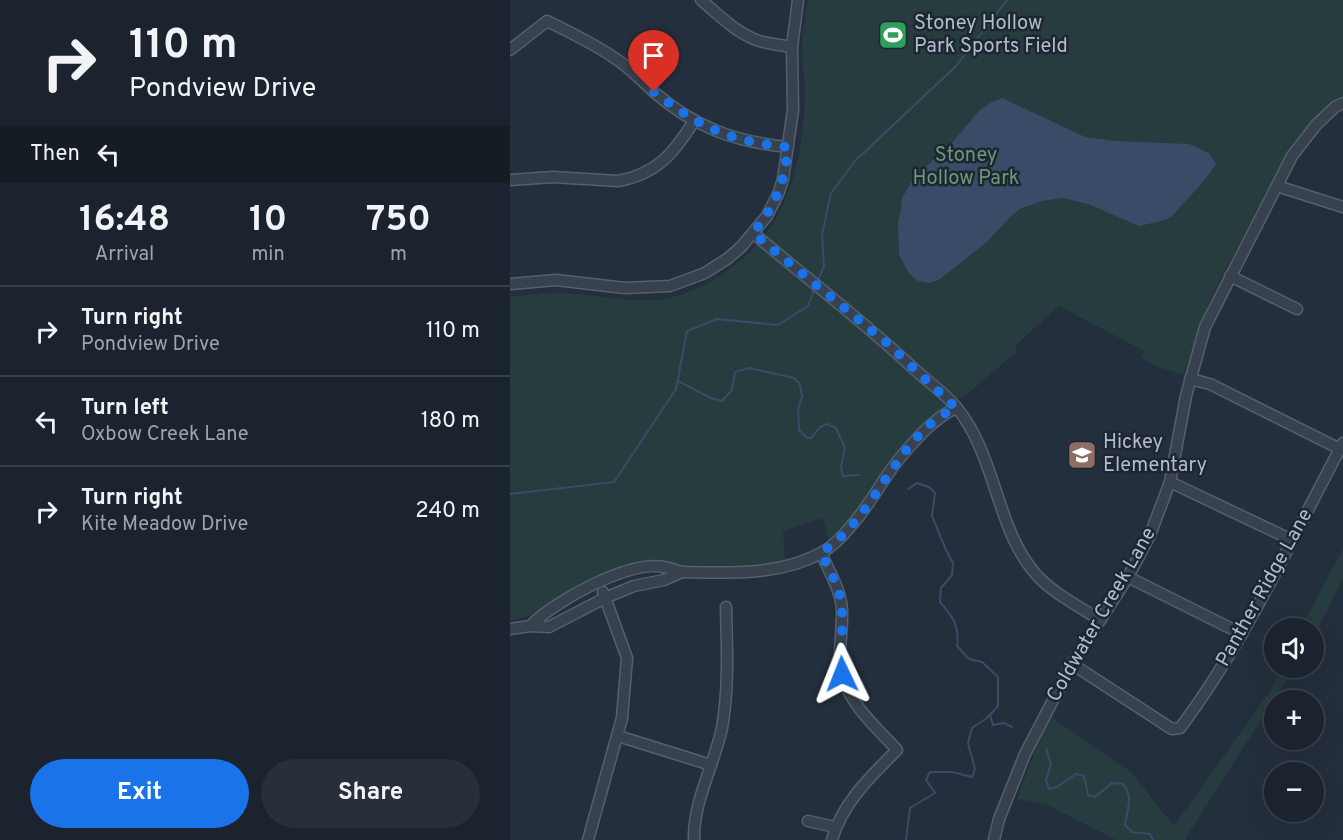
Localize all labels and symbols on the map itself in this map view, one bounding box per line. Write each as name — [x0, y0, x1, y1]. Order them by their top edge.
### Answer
place label: Stoney Hollow Park Sports Field — [914, 11, 1068, 60]
sports icon: Stoney Hollow Park Sports Field — [877, 19, 909, 51]
pin — [628, 30, 679, 92]
park label: Stoney Hollow Park — [913, 143, 1019, 192]
place label: Hickey Elementary — [1103, 430, 1207, 479]
school or university icon: Hickey Elementary — [1066, 439, 1098, 471]
street label: Panther Ridge Lane — [1211, 504, 1319, 672]
street label: Coldwater Creek Lane — [1041, 523, 1163, 707]
position arrow — [810, 642, 874, 706]

